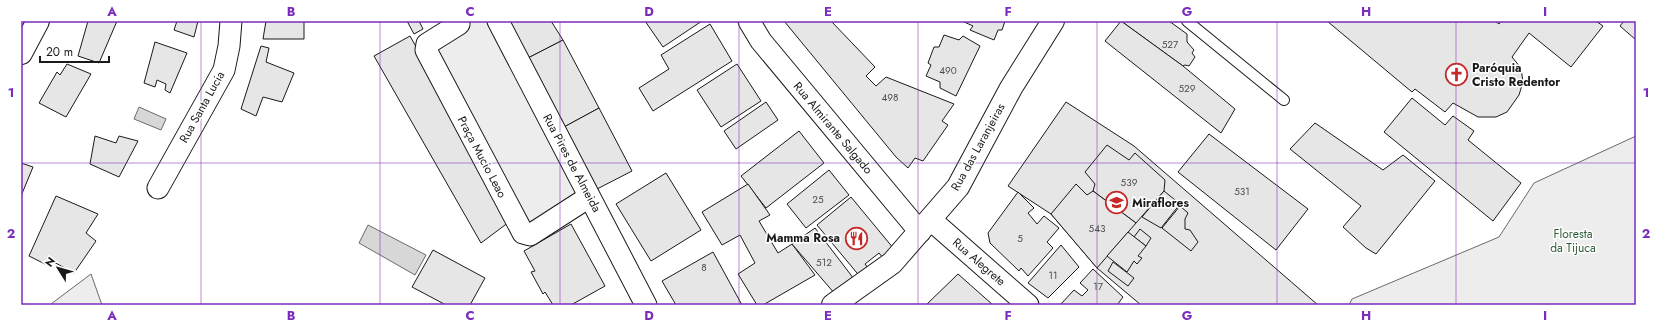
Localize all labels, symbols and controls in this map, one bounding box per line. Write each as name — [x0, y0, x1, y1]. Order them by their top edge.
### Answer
text: A — [106, 2, 117, 21]
text: B — [287, 2, 296, 21]
text: C — [465, 2, 475, 21]
text: D — [644, 2, 654, 21]
text: E — [824, 2, 832, 21]
text: F — [1004, 2, 1012, 21]
text: G — [1182, 2, 1193, 21]
text: H — [1361, 2, 1371, 21]
text: I — [1543, 2, 1547, 21]
house number: 527 — [1162, 37, 1179, 52]
scale bar — [40, 38, 109, 64]
text: 20 m — [46, 43, 73, 61]
place label: Paróquia Cristo Redentor — [1472, 59, 1560, 91]
church icon: Paróquia Cristo Redentor — [1444, 62, 1470, 88]
house number: 490 — [939, 63, 957, 78]
street label: Rua Santa Lucia — [175, 68, 229, 146]
street label: Rua Almirante Salgado — [789, 78, 877, 178]
house number: 529 — [1178, 81, 1196, 96]
text: 1 — [8, 83, 14, 102]
text: 1 — [1643, 83, 1649, 102]
house number: 498 — [881, 90, 899, 105]
street label: Rua das Laranjeiras — [946, 100, 1010, 194]
street label: Rua Pires de Almeida — [538, 111, 606, 216]
street label: Praça Mucio Leao — [453, 113, 511, 201]
house number: 539 — [1121, 175, 1138, 190]
house number: 531 — [1234, 184, 1250, 199]
school or university icon: Miraflores — [1104, 190, 1130, 216]
house number: 25 — [812, 192, 824, 207]
place label: Miraflores — [1132, 194, 1189, 212]
house number: 543 — [1089, 221, 1106, 236]
text: 2 — [7, 224, 15, 243]
text: 2 — [1642, 224, 1650, 243]
restaurant icon: Mamma Rosa — [843, 225, 869, 251]
park label: Floresta da Tijuca — [1550, 225, 1596, 257]
place label: Mamma Rosa — [766, 229, 840, 247]
house number: 5 — [1017, 231, 1023, 246]
street label: Rua Alegrete — [948, 234, 1010, 290]
north arrow — [38, 248, 78, 288]
text: N — [41, 254, 59, 270]
house number: 512 — [816, 255, 832, 270]
house number: 8 — [701, 260, 707, 275]
house number: 11 — [1049, 268, 1058, 283]
house number: 17 — [1093, 279, 1104, 294]
text: A — [106, 306, 117, 325]
text: B — [287, 306, 296, 325]
text: C — [465, 306, 475, 325]
text: D — [644, 306, 654, 325]
text: E — [824, 306, 832, 325]
text: F — [1004, 306, 1012, 325]
text: G — [1182, 306, 1193, 325]
text: H — [1361, 306, 1371, 325]
text: I — [1543, 306, 1547, 325]

